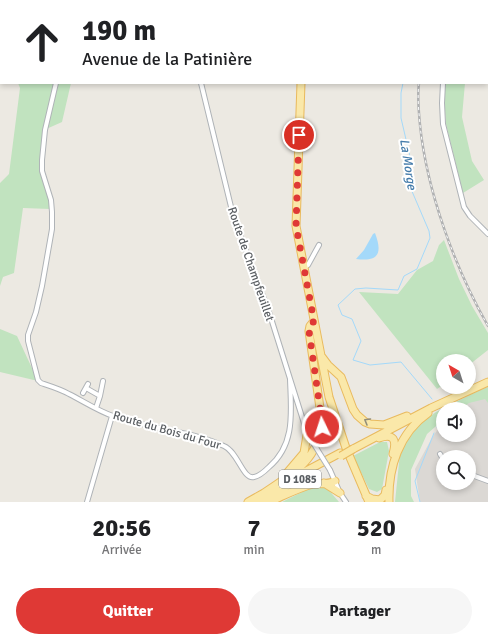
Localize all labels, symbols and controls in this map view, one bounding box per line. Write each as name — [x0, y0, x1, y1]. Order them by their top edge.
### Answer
text: 190 m — [82, 14, 156, 48]
icon: ahead — [16, 16, 68, 68]
text: Avenue de la Patinière — [82, 48, 252, 70]
pin — [282, 118, 316, 152]
icon: arrive — [288, 124, 310, 146]
water label: La Morge — [396, 138, 420, 192]
street label: Route de Champfeuillet — [224, 205, 277, 323]
north arrow — [436, 354, 476, 394]
map controls — [436, 354, 476, 490]
button: sound — [436, 402, 476, 442]
position arrow — [301, 406, 343, 448]
street label: Route du Bois du Four — [111, 408, 223, 453]
one-way arrow — [364, 419, 371, 426]
button: search — [436, 450, 476, 490]
road number: D 1085 — [279, 470, 321, 488]
text: 20:56 — [92, 513, 151, 543]
text: 7 — [248, 513, 260, 543]
text: 520 — [357, 513, 396, 543]
text: Arrivée — [102, 542, 142, 558]
text: min — [244, 542, 265, 558]
text: m — [371, 542, 381, 558]
button: Quitter — [16, 588, 240, 634]
button: Partager — [248, 588, 472, 634]

